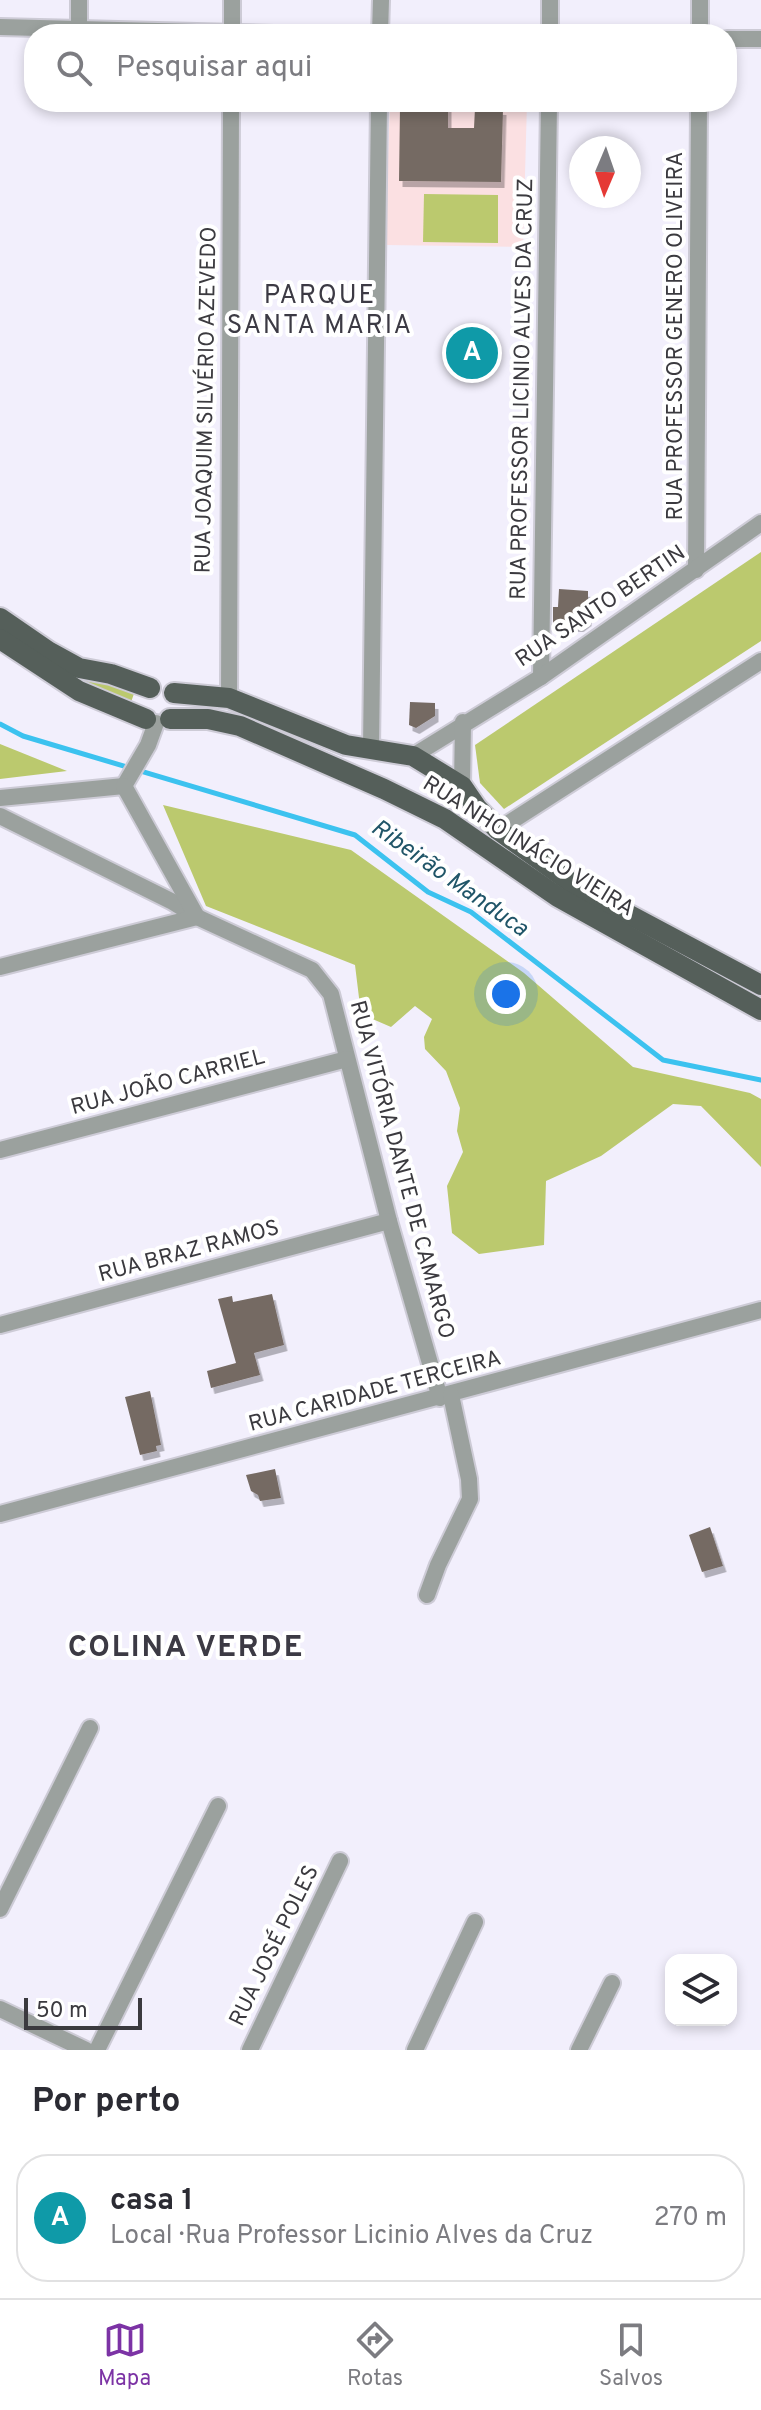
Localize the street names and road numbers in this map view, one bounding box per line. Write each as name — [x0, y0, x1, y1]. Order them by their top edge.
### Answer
street label: RUA PROFESSOR GENERO OLIVEIRA — [663, 152, 690, 520]
street label: RUA PROFESSOR LICINIO ALVES DA CRUZ — [506, 178, 540, 600]
street label: RUA JOAQUIM SILVÉRIO AZEVEDO — [188, 226, 224, 574]
street label: RUA SANTO BERTIN — [511, 540, 691, 674]
street label: RUA NHO INÁCIO VIEIRA — [417, 769, 640, 923]
street label: RUA VITÓRIA DANTE DE CAMARGO — [343, 997, 462, 1342]
street label: RUA JOÃO CARRIEL — [67, 1042, 268, 1122]
street label: RUA BRAZ RAMOS — [96, 1215, 282, 1289]
street label: RUA CARIDADE TERCEIRA — [246, 1345, 504, 1439]
street label: RUA JOSÉ POLES — [223, 1860, 326, 2031]

